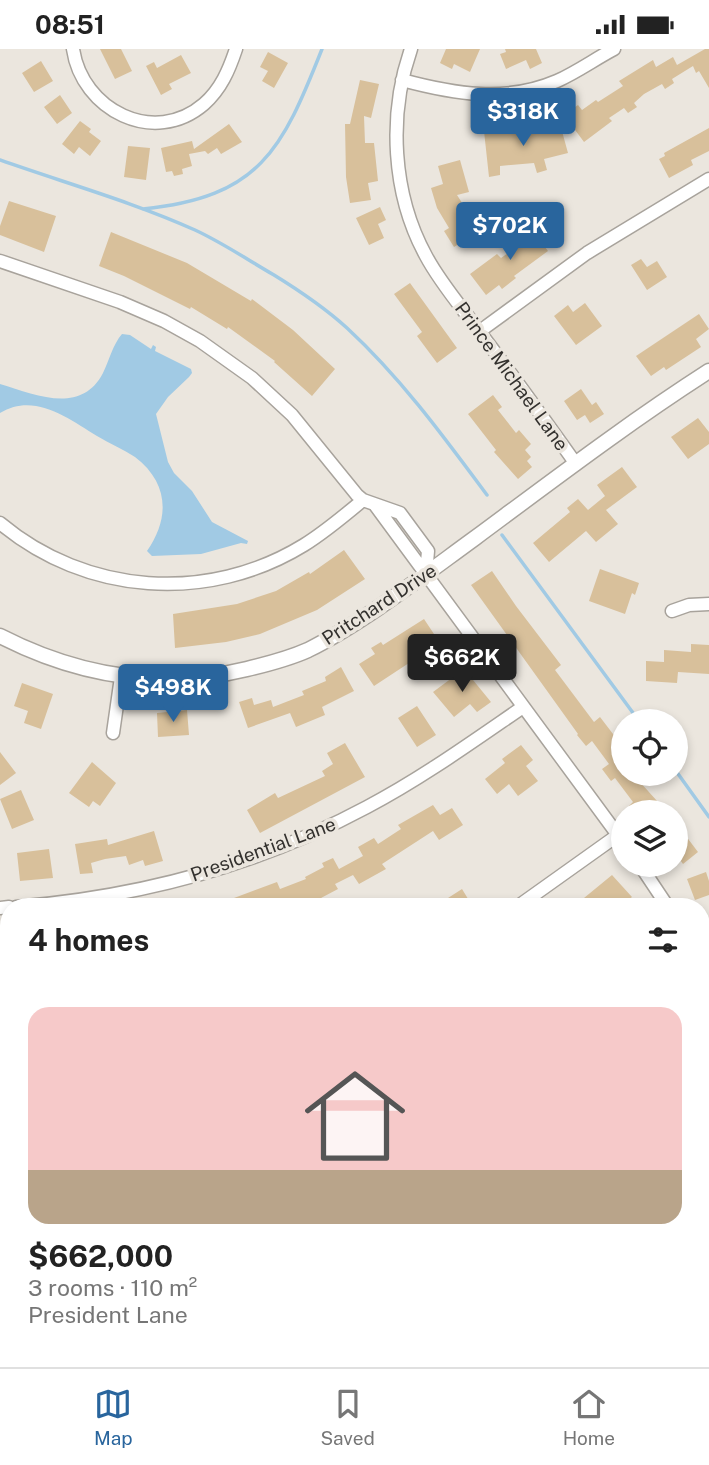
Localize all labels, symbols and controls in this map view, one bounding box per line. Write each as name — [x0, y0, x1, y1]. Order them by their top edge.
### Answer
text: 08:51 — [35, 9, 105, 40]
pin: $318K — [474, 89, 572, 148]
text: $318K — [487, 97, 559, 124]
pin: $702K — [461, 203, 559, 262]
text: $702K — [472, 211, 548, 238]
street label: Prince Michael Lane — [451, 298, 573, 454]
street label: Pritchard Drive — [318, 559, 440, 649]
pin: $662K — [413, 635, 511, 694]
text: $662K — [423, 643, 501, 670]
pin: $498K — [124, 665, 222, 724]
text: $498K — [134, 673, 212, 700]
map controls — [611, 709, 688, 877]
button: locate — [611, 709, 688, 786]
button: layers — [611, 800, 688, 877]
street label: Presidential Lane — [187, 813, 339, 885]
icon: filters — [644, 921, 682, 959]
text: 4 homes — [28, 922, 149, 958]
icon: home — [292, 1053, 418, 1179]
text: $662,000 — [28, 1238, 173, 1274]
text: 3 rooms · 110 m² — [28, 1274, 197, 1301]
text: President Lane — [28, 1301, 188, 1328]
tab: Map — [94, 1385, 133, 1449]
tab: Saved — [320, 1385, 375, 1449]
tab: Home — [563, 1385, 615, 1449]

